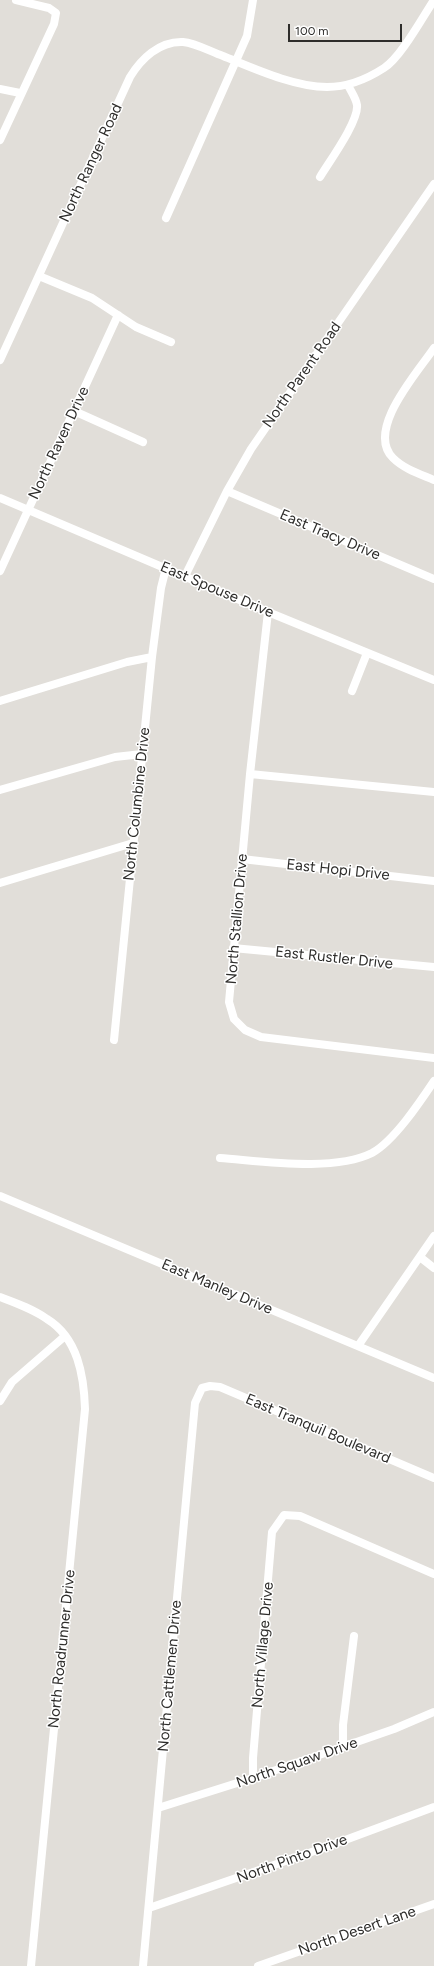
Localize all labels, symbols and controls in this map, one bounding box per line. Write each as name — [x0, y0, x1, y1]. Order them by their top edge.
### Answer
scale bar — [290, 16, 404, 42]
text: 100 m — [295, 24, 329, 38]
street label: North Ranger Road — [56, 101, 126, 225]
street label: North Parent Road — [259, 319, 345, 431]
street label: North Raven Drive — [25, 384, 93, 502]
street label: East Tracy Drive — [277, 506, 383, 564]
street label: East Spouse Drive — [158, 558, 276, 622]
street label: North Columbine Drive — [120, 726, 154, 882]
street label: North Stallion Drive — [222, 853, 252, 985]
street label: East Hopi Drive — [286, 856, 390, 884]
street label: East Rustler Drive — [274, 943, 394, 973]
street label: East Manley Drive — [159, 1255, 275, 1319]
street label: East Tranquil Boulevard — [243, 1390, 393, 1468]
street label: North Roadrunner Drive — [45, 1569, 79, 1729]
street label: North Village Drive — [249, 1581, 277, 1709]
street label: North Cattlemen Drive — [154, 1599, 186, 1753]
street label: North Squaw Drive — [234, 1734, 360, 1792]
street label: North Pinto Drive — [234, 1831, 350, 1887]
street label: North Desert Lane — [296, 1902, 418, 1960]

